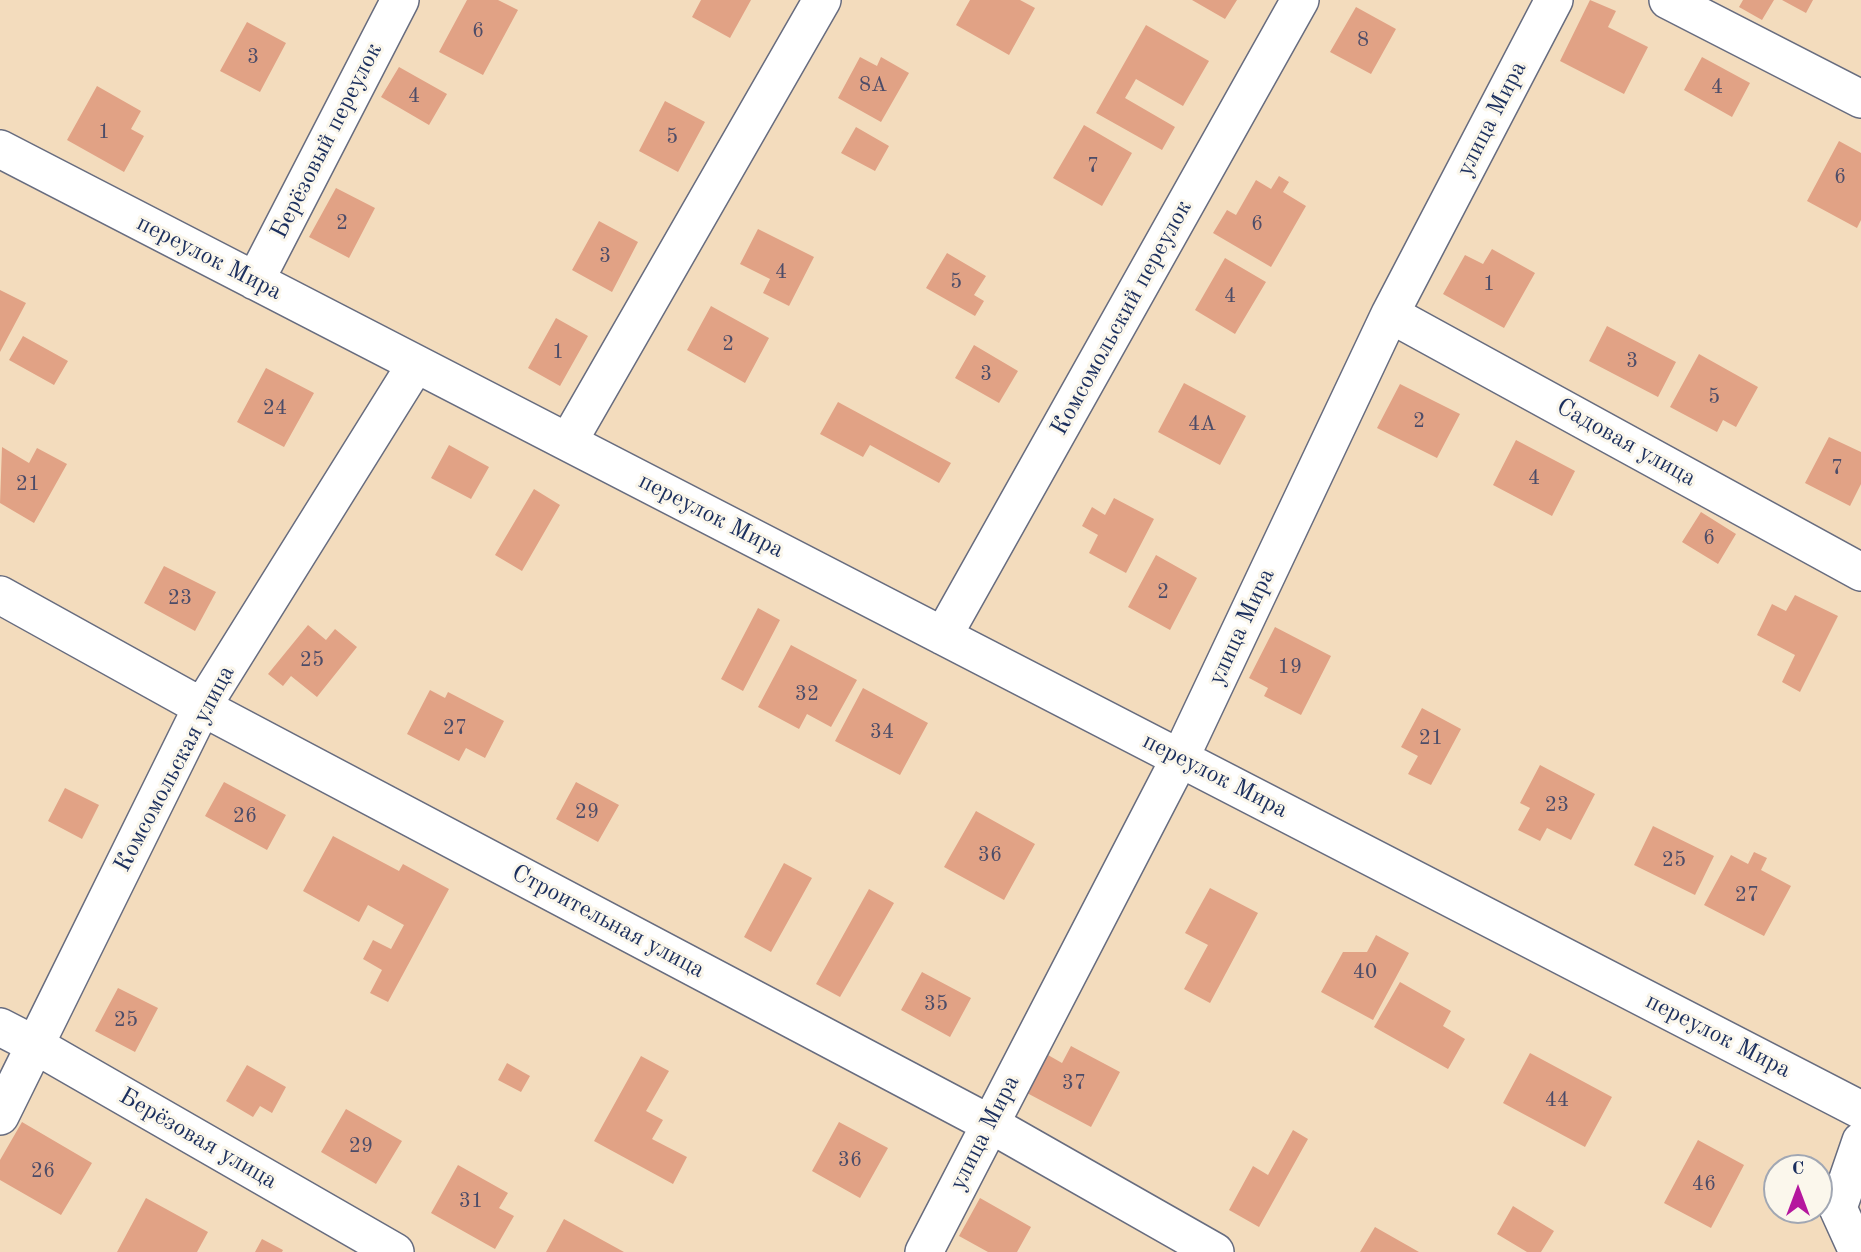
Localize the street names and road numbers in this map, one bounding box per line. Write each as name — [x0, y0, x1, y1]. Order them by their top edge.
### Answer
street label: Берёзовый переулок — [265, 38, 389, 244]
street label: улица Мира — [1451, 57, 1533, 181]
street label: Комсомольский переулок — [1045, 195, 1199, 441]
street label: переулок Мира — [132, 209, 286, 307]
street label: Садовая улица — [1551, 393, 1701, 493]
street label: переулок Мира — [634, 467, 788, 565]
street label: улица Мира — [1202, 564, 1282, 690]
street label: Комсомольская улица — [108, 661, 242, 877]
street label: переулок Мира — [1138, 727, 1292, 825]
street label: Строительная улица — [506, 859, 710, 985]
street label: переулок Мира — [1641, 987, 1795, 1085]
street label: улица Мира — [944, 1071, 1026, 1195]
street label: Берёзовая улица — [114, 1082, 282, 1196]

